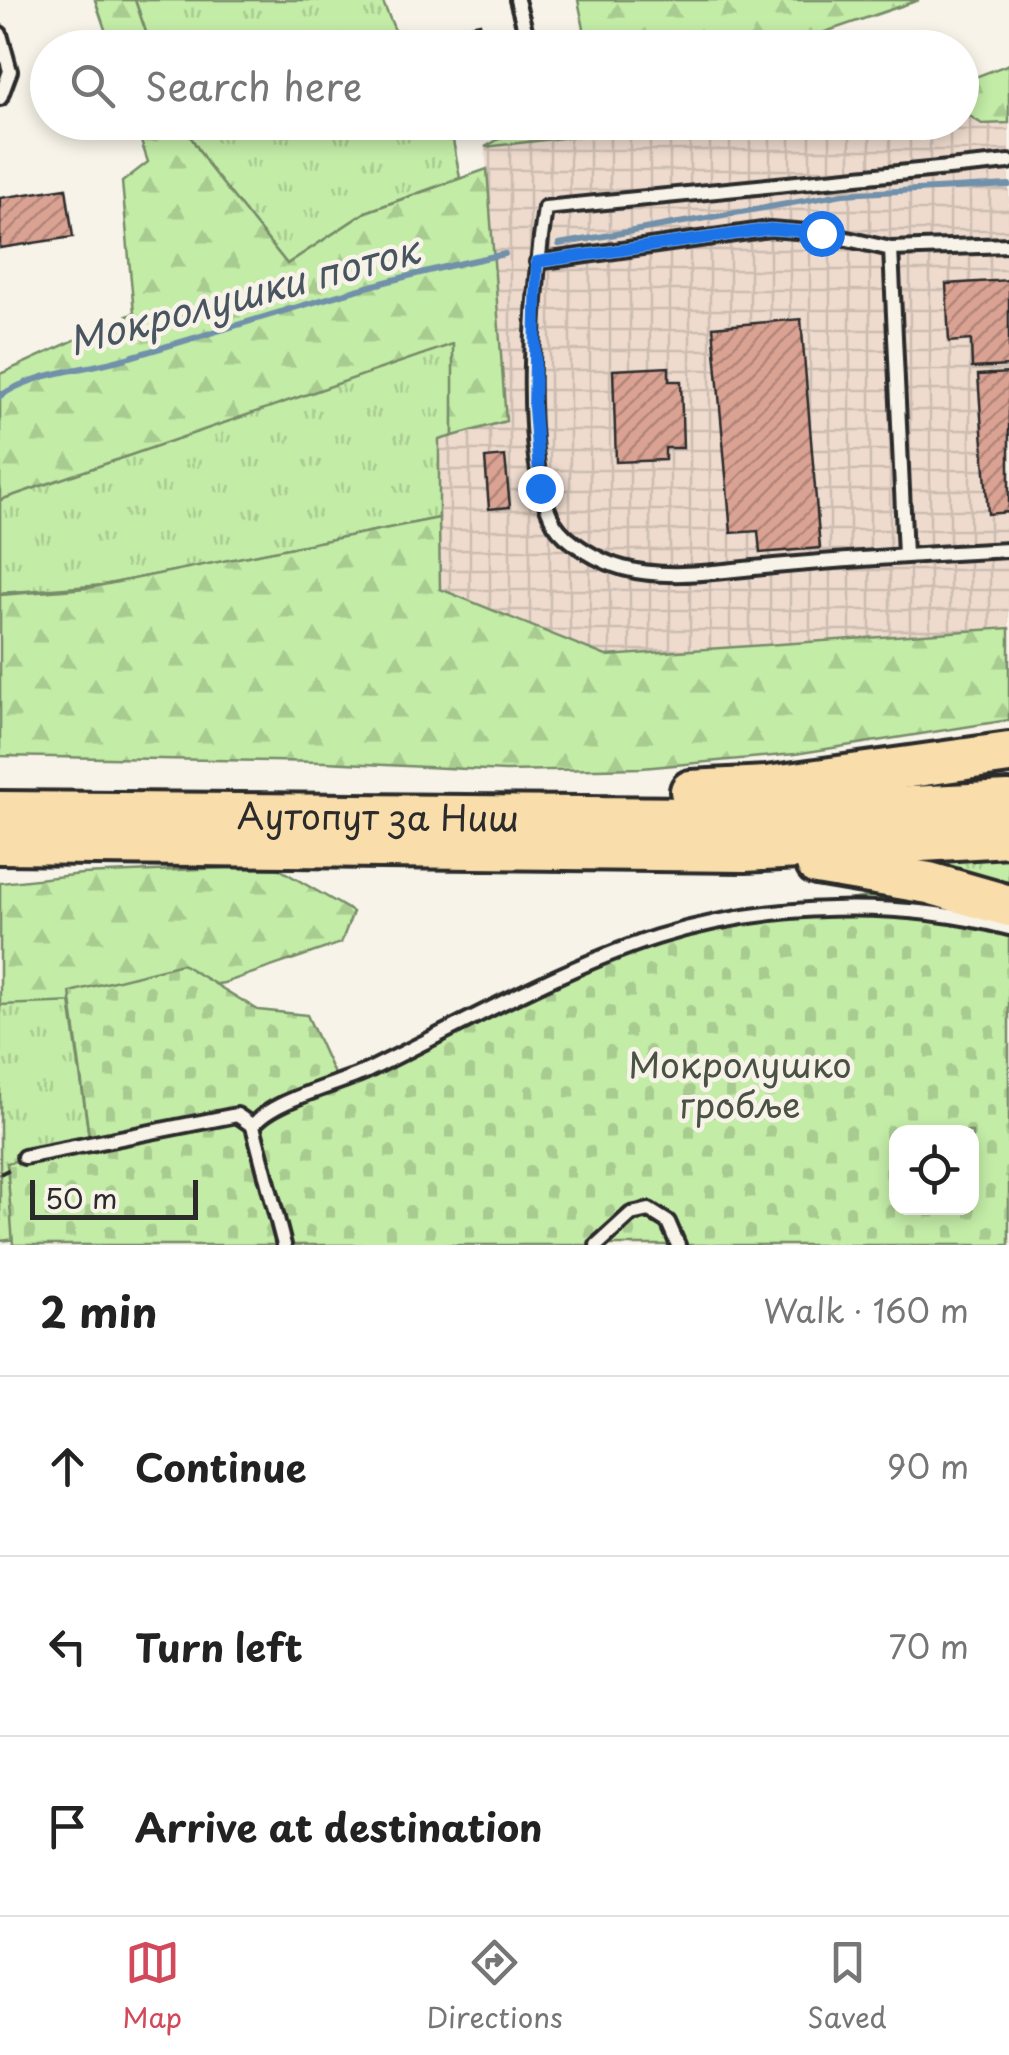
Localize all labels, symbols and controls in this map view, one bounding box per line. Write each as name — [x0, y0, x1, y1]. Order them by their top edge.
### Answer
search box — [30, 30, 979, 140]
text: Search here — [145, 57, 362, 114]
icon: search — [65, 58, 120, 113]
route start — [799, 211, 845, 257]
water label: Мокролушки поток — [61, 219, 428, 368]
route end — [518, 466, 564, 512]
street label: Аутопут за Ниш — [237, 788, 519, 843]
park label: Мокролушко гробље — [628, 1037, 852, 1130]
map controls — [889, 1125, 979, 1215]
button: locate — [889, 1125, 979, 1215]
scale bar — [30, 1175, 198, 1220]
text: 50 m — [45, 1176, 118, 1219]
text: 2 min — [40, 1279, 157, 1342]
text: Walk · 160 m — [763, 1286, 969, 1334]
text: Continue — [135, 1438, 306, 1495]
icon: ahead — [40, 1439, 95, 1494]
text: 90 m — [887, 1442, 969, 1490]
text: Turn left — [135, 1618, 303, 1675]
icon: left — [40, 1619, 95, 1674]
text: 70 m — [889, 1622, 969, 1670]
text: Arrive at destination — [135, 1798, 543, 1855]
icon: arrive — [40, 1799, 95, 1854]
tab: Map — [122, 1935, 182, 2038]
tab: Directions — [427, 1935, 563, 2038]
tab: Saved — [807, 1935, 887, 2038]

